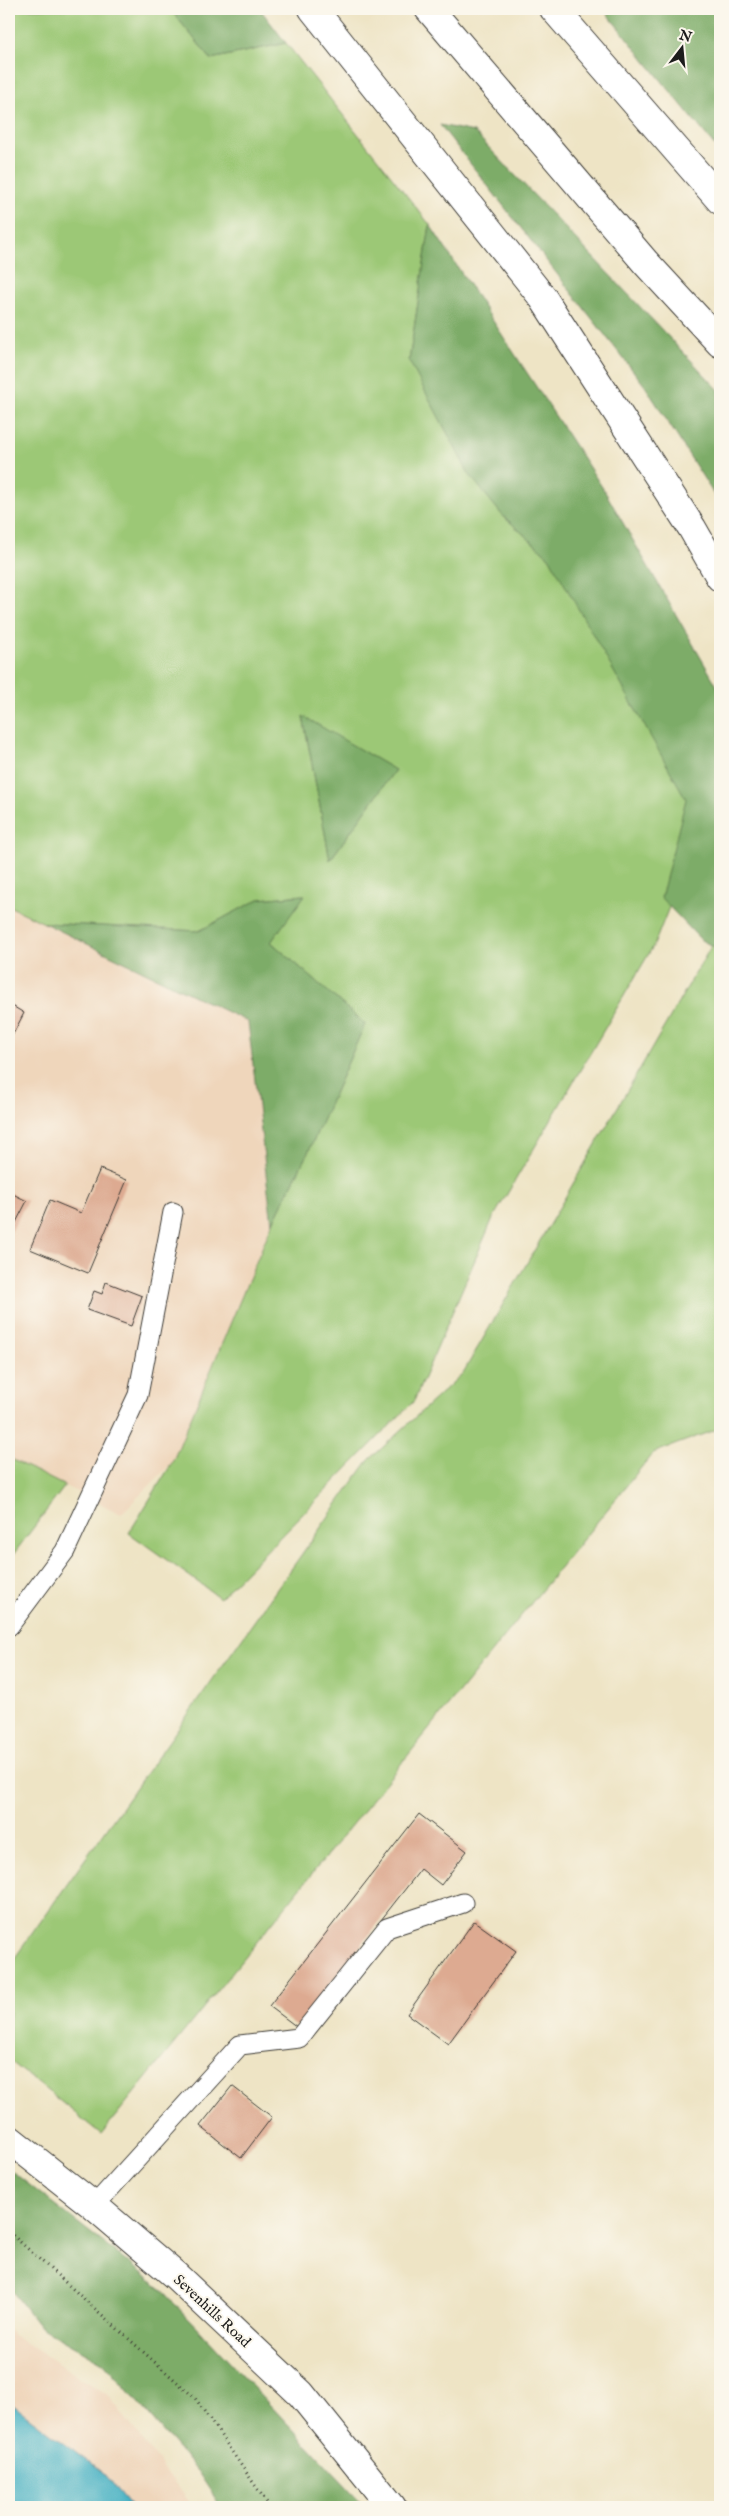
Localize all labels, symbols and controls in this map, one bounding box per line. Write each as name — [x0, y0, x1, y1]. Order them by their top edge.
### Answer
north arrow — [656, 22, 706, 72]
text: N — [676, 26, 694, 47]
street label: Sevenhills Road — [169, 2270, 255, 2352]

